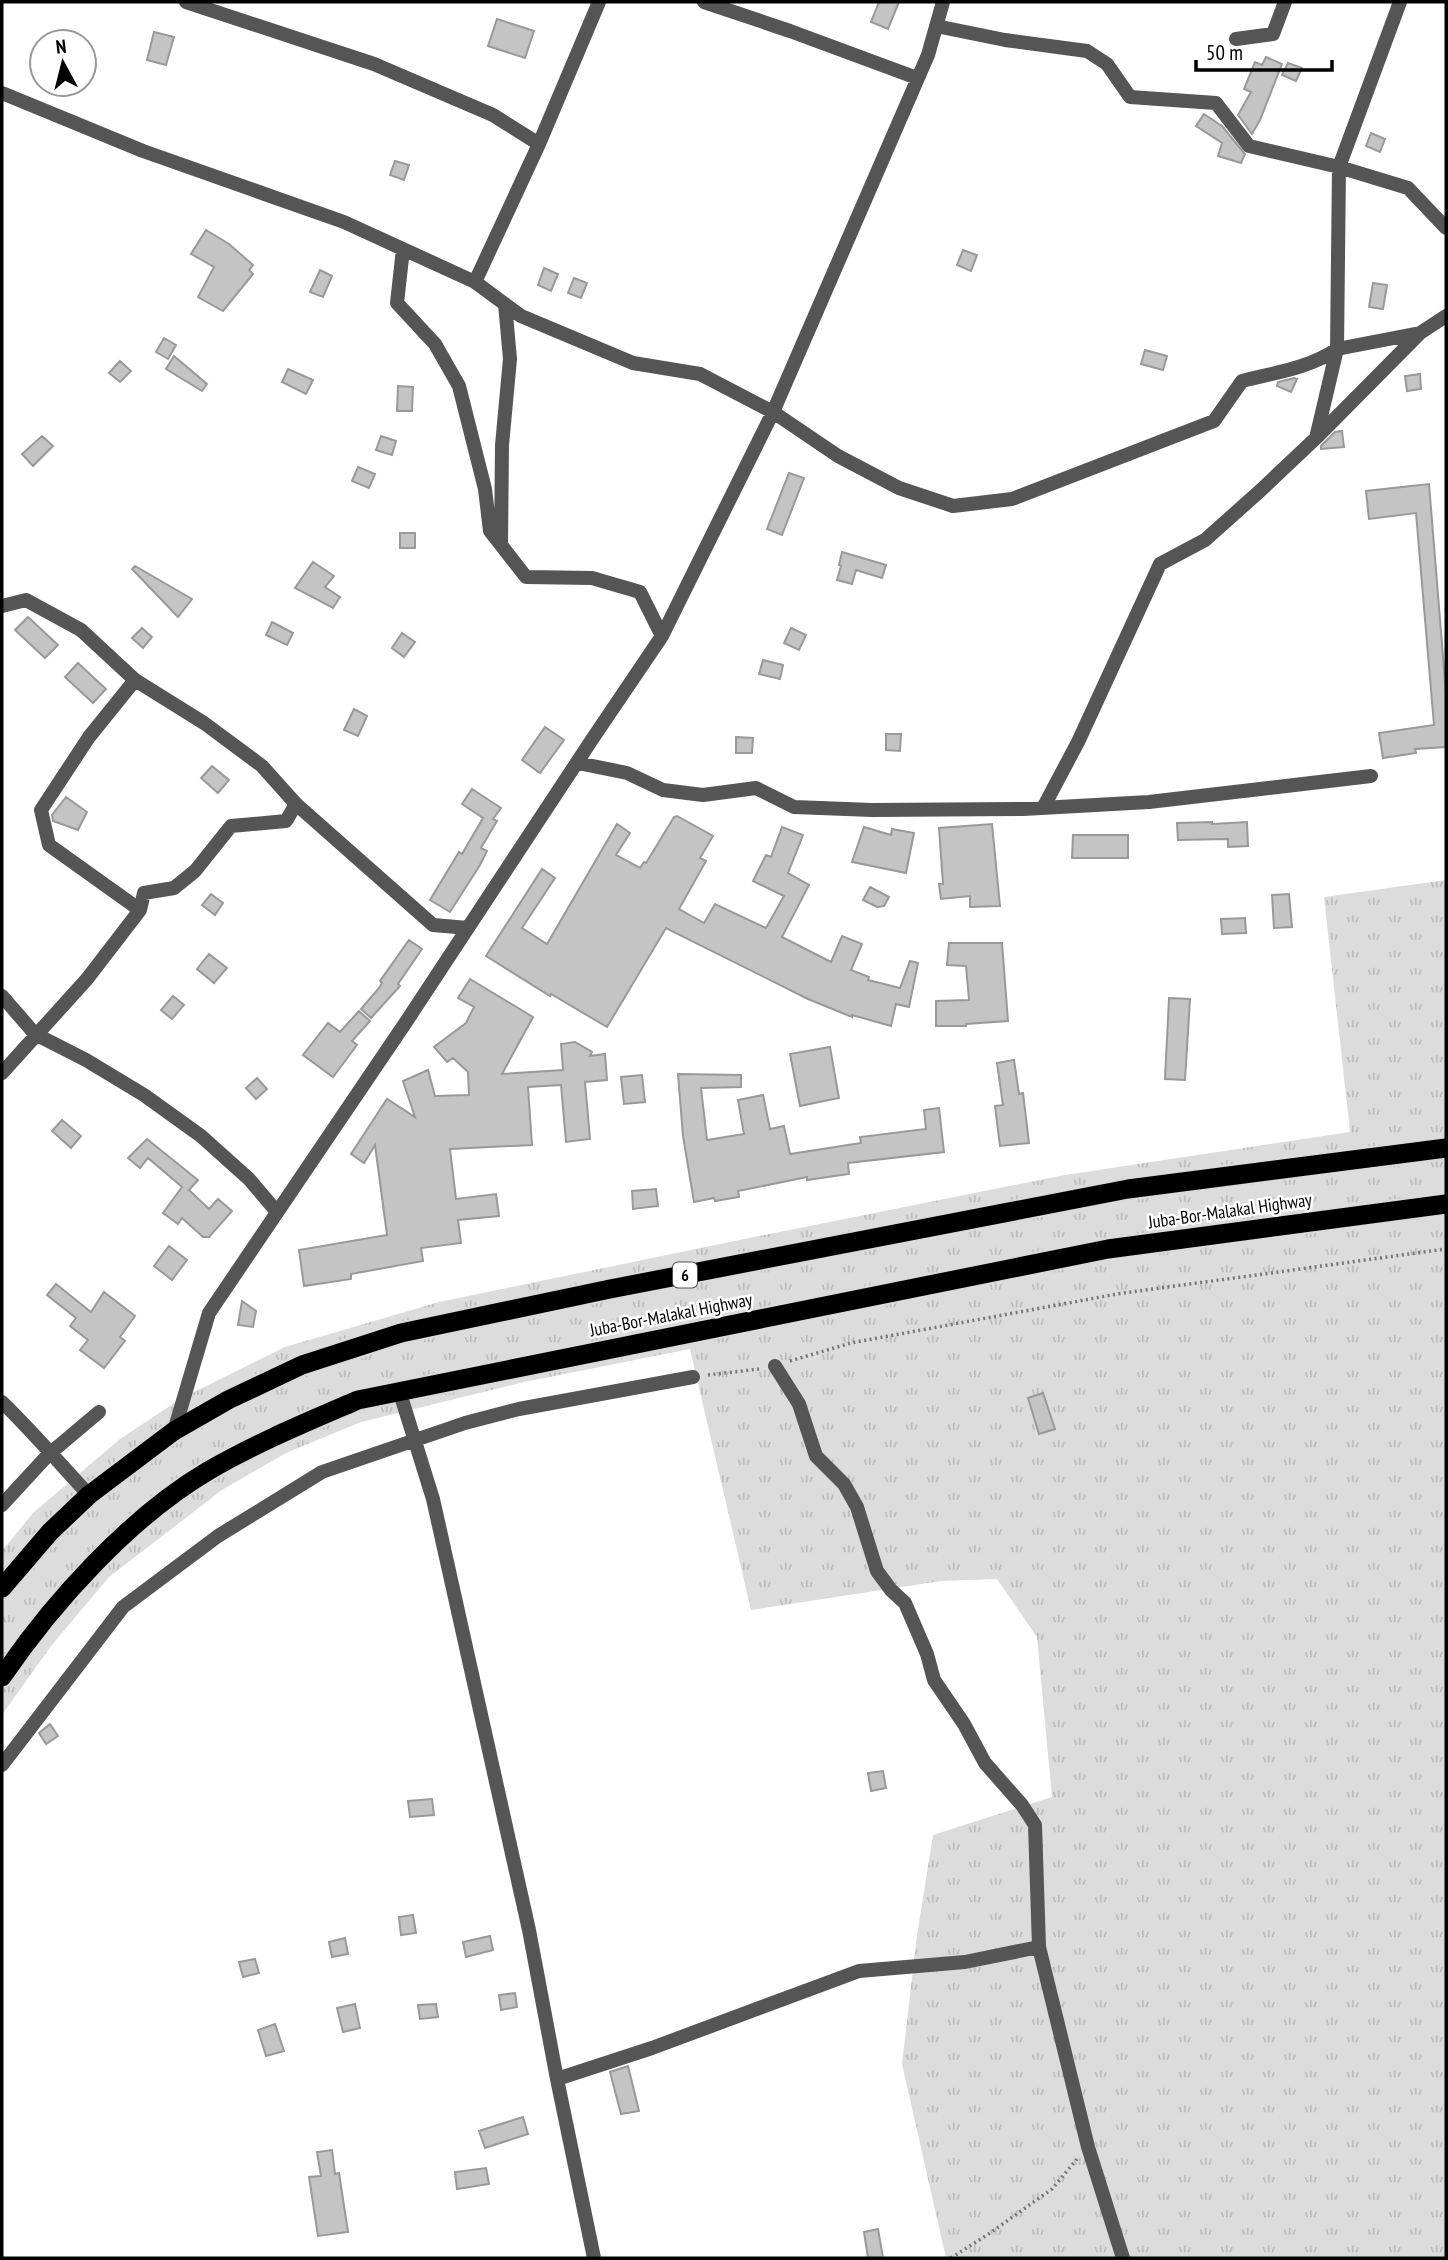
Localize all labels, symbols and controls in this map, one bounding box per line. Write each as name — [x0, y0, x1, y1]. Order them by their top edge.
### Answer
north arrow — [28, 28, 98, 98]
scale bar — [1196, 28, 1332, 72]
text: N — [54, 34, 67, 59]
text: 50 m — [1206, 39, 1243, 66]
street label: Juba-Bor-Malakal Highway — [1146, 1188, 1313, 1234]
road number: 6 — [673, 1262, 697, 1288]
street label: Juba-Bor-Malakal Highway — [587, 1287, 754, 1342]

